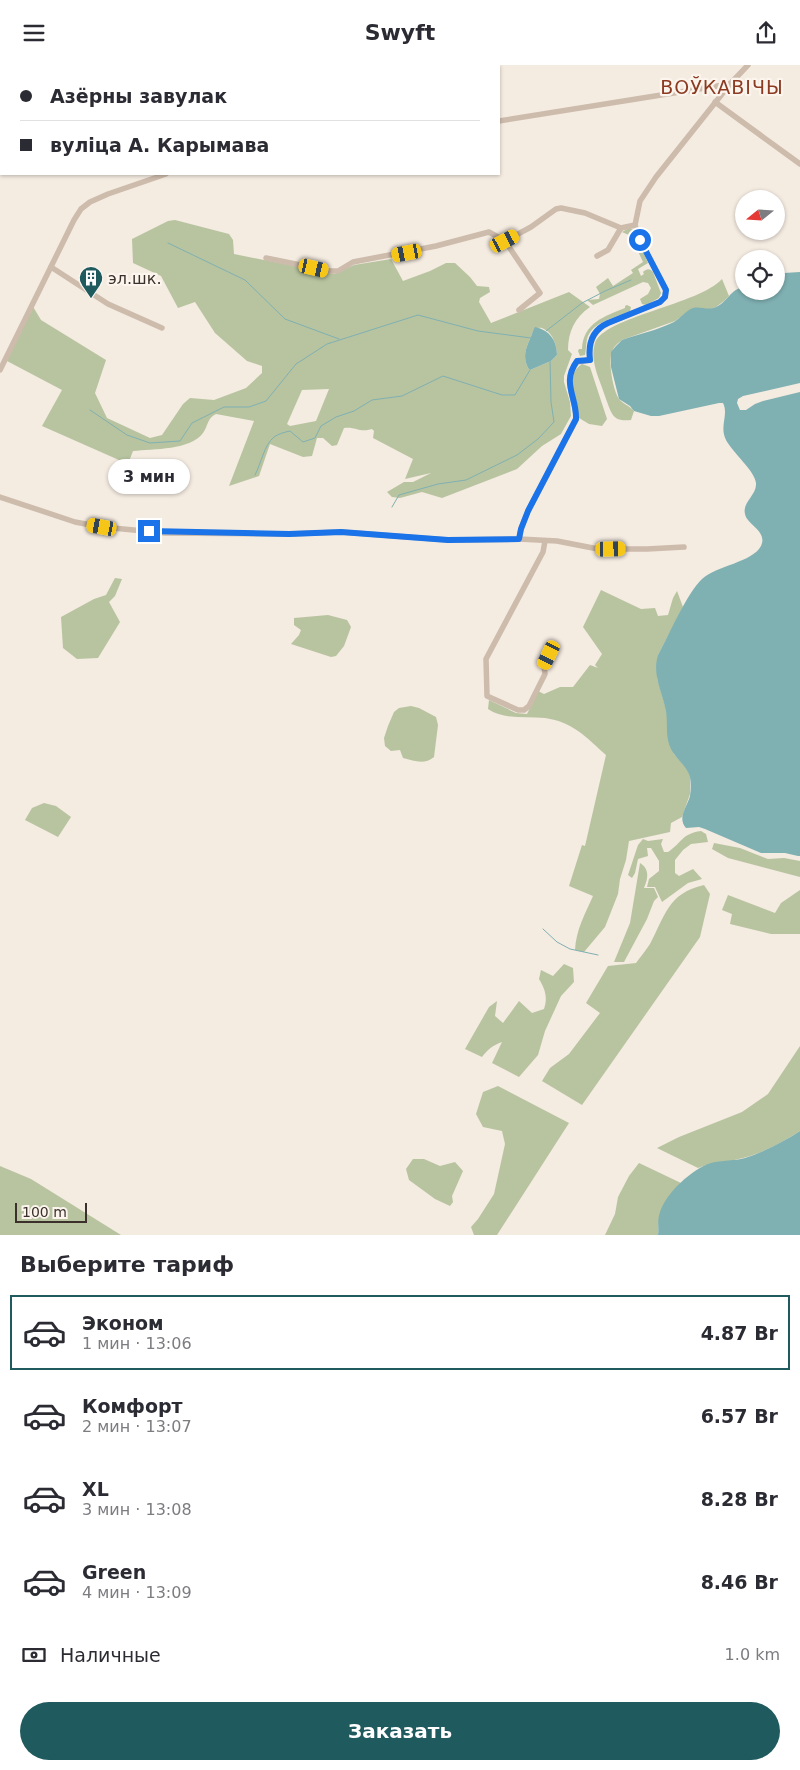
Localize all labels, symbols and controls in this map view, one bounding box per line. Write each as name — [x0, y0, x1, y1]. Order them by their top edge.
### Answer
icon: menu — [20, 19, 48, 47]
icon: share — [752, 19, 780, 47]
text: Swyft — [365, 20, 435, 45]
district label: ВОЎКАВІЧЫ — [660, 76, 784, 98]
text: Азёрны завулак — [50, 85, 227, 107]
text: вуліца А. Карымава — [50, 134, 269, 156]
north arrow — [735, 190, 785, 240]
map controls — [735, 190, 785, 300]
car — [488, 228, 521, 254]
route start — [629, 229, 651, 251]
car — [390, 243, 423, 263]
button: locate — [735, 250, 785, 300]
car — [297, 257, 330, 279]
building icon: эл.шк. — [78, 265, 104, 299]
place label: эл.шк. — [108, 269, 161, 288]
callout: 3 мин — [108, 459, 190, 493]
text: 3 мин — [123, 467, 175, 486]
car — [85, 517, 118, 537]
route end — [138, 520, 160, 542]
car — [595, 541, 626, 557]
car — [535, 638, 562, 672]
scale bar — [15, 1200, 88, 1223]
text: 100 m — [22, 1204, 67, 1220]
text: Выберите тариф — [20, 1252, 234, 1277]
icon: car — [22, 1310, 67, 1355]
text: Эконом — [82, 1312, 164, 1334]
text: 4.87 Br — [701, 1322, 778, 1344]
text: 1 мин · 13:06 — [82, 1334, 192, 1353]
icon: car — [22, 1393, 67, 1438]
text: Комфорт — [82, 1395, 183, 1417]
text: 6.57 Br — [701, 1405, 778, 1427]
text: 2 мин · 13:07 — [82, 1417, 192, 1436]
icon: car — [22, 1476, 67, 1521]
text: XL — [82, 1478, 109, 1500]
text: 8.28 Br — [701, 1488, 778, 1510]
text: 3 мин · 13:08 — [82, 1500, 192, 1519]
icon: car — [22, 1559, 67, 1604]
text: Green — [82, 1561, 146, 1583]
text: 8.46 Br — [701, 1571, 778, 1593]
text: 4 мин · 13:09 — [82, 1583, 192, 1602]
icon: cash — [20, 1641, 48, 1669]
text: Наличные — [60, 1644, 161, 1666]
text: 1.0 km — [725, 1645, 780, 1664]
button: Заказать — [20, 1702, 780, 1760]

